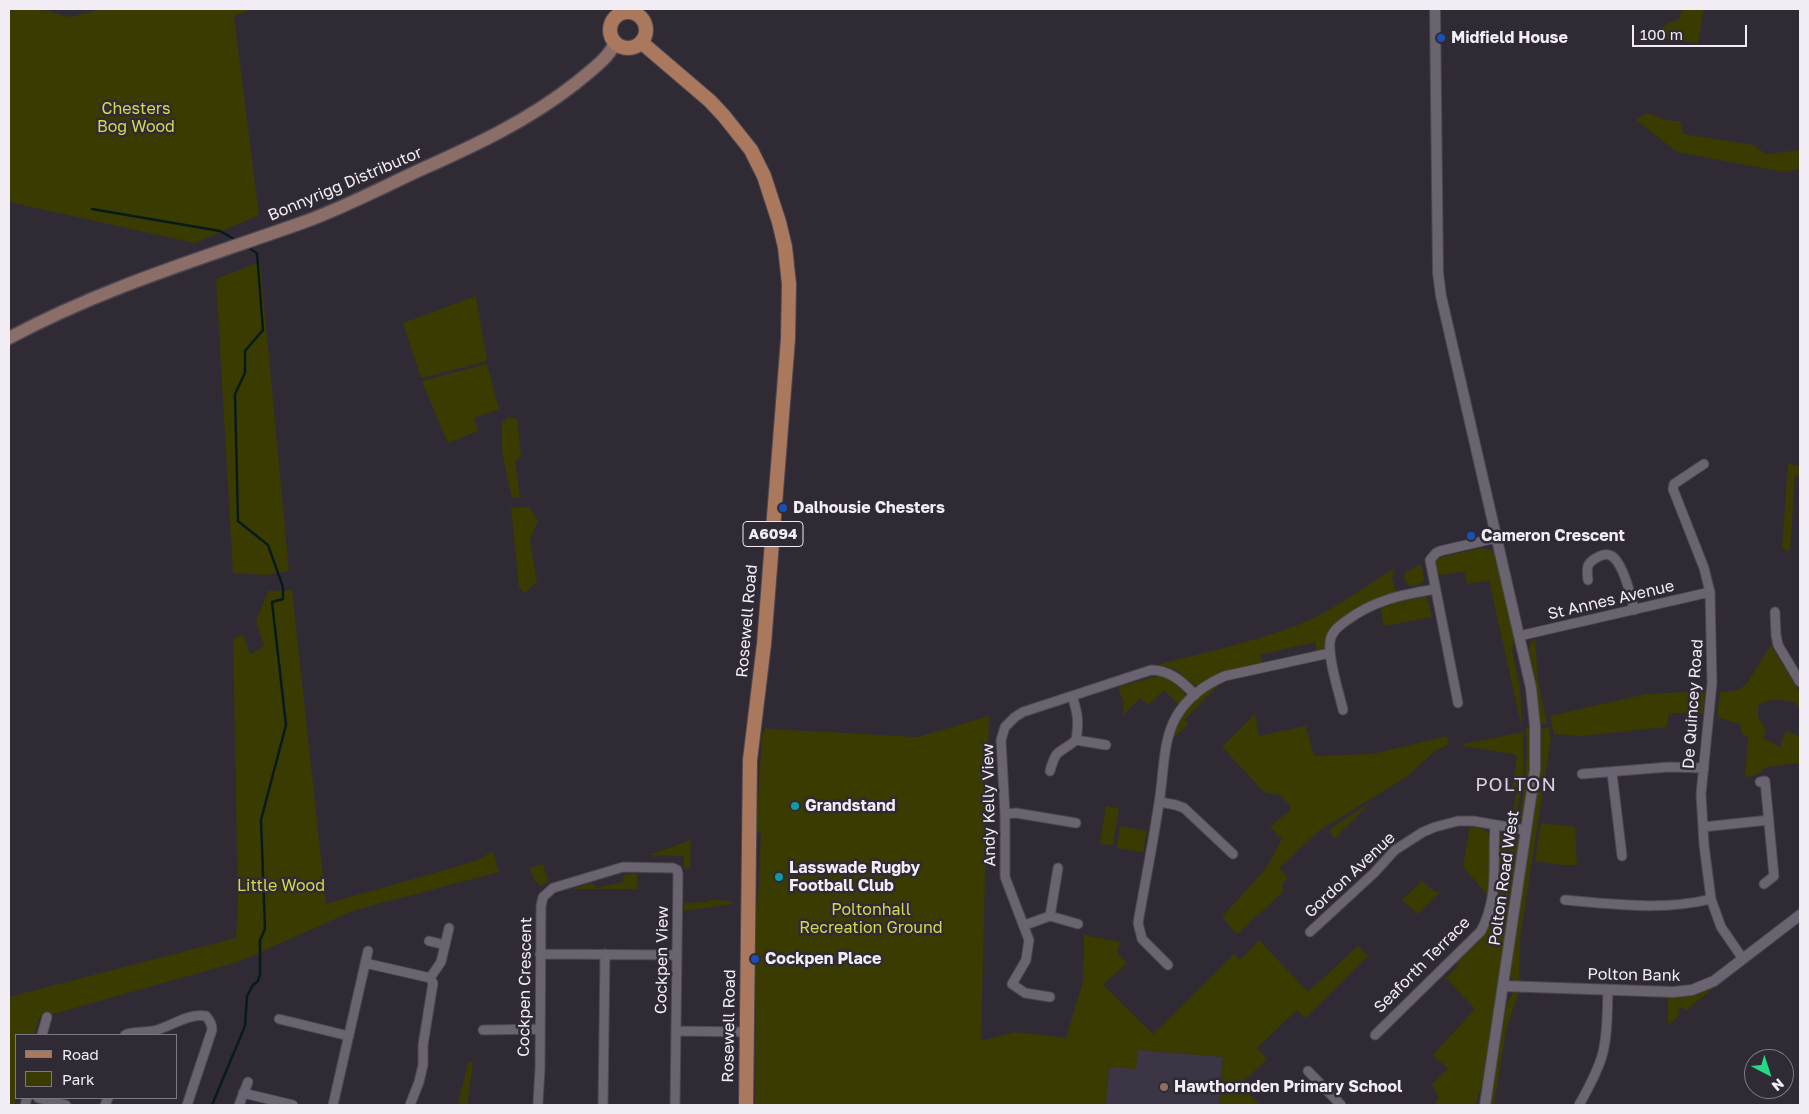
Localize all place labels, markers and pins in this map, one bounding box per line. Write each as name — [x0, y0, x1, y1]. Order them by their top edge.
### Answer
place label: Midfield House — [1451, 28, 1568, 48]
marker: Midfield House — [1435, 32, 1447, 44]
place label: Dalhousie Chesters — [793, 498, 945, 518]
marker: Dalhousie Chesters — [777, 502, 789, 514]
place label: Cameron Crescent — [1481, 526, 1625, 546]
marker: Cameron Crescent — [1465, 530, 1477, 542]
place label: Grandstand — [805, 796, 896, 816]
marker: Grandstand — [789, 800, 801, 812]
place label: Lasswade Rugby Football Club — [789, 858, 920, 896]
marker: Lasswade Rugby Football Club — [773, 871, 785, 883]
place label: Cockpen Place — [765, 949, 881, 969]
marker: Cockpen Place — [749, 953, 761, 965]
place label: Hawthornden Primary School — [1174, 1077, 1402, 1097]
marker: Hawthornden Primary School — [1158, 1081, 1170, 1093]

